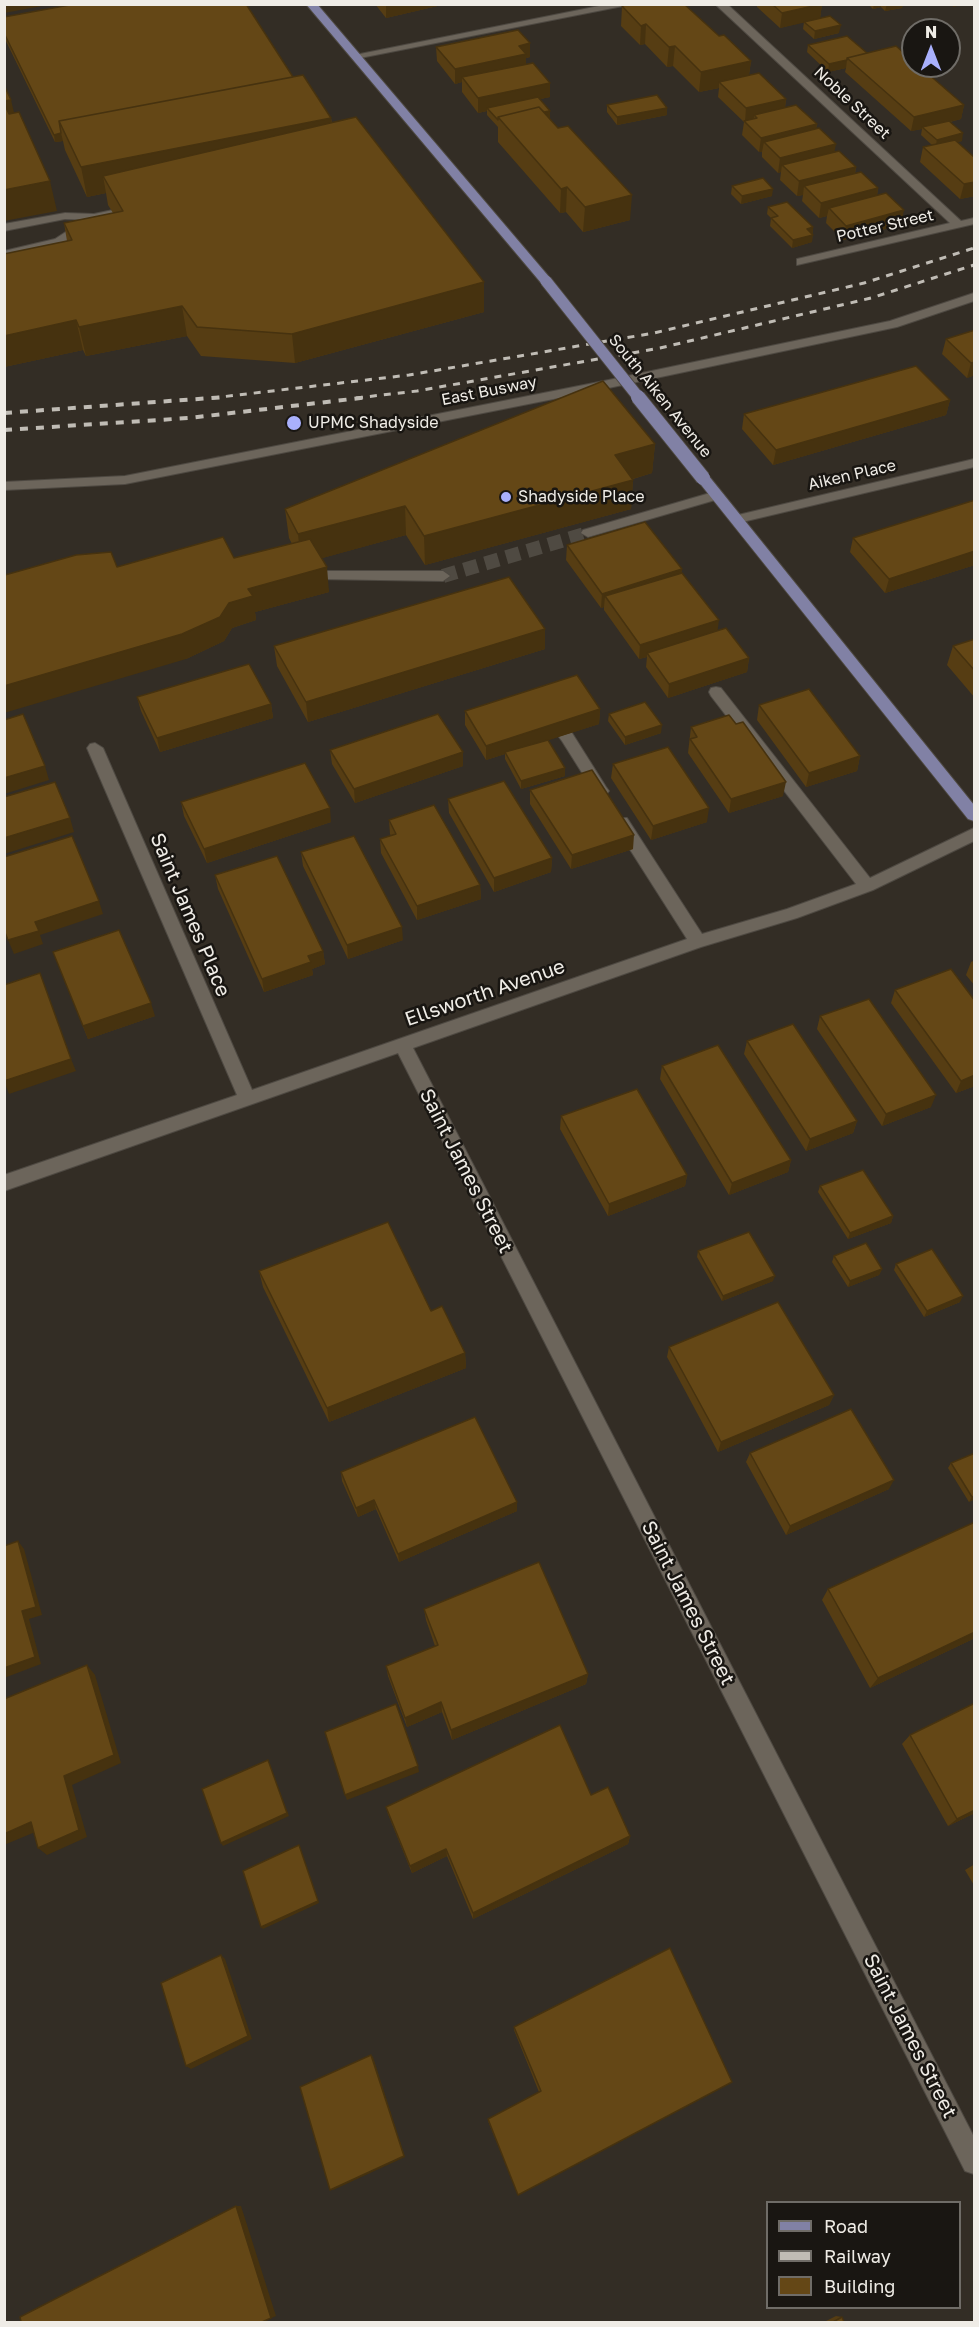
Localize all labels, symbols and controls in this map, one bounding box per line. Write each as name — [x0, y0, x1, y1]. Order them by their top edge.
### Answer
north arrow — [901, 18, 961, 78]
text: N — [925, 22, 937, 42]
street label: Noble Street — [810, 63, 894, 143]
street label: Potter Street — [834, 205, 936, 247]
street label: South Aiken Avenue — [604, 330, 716, 462]
street label: East Busway — [440, 372, 538, 410]
place label: UPMC Shadyside — [308, 413, 439, 433]
marker: UPMC Shadyside — [285, 414, 303, 432]
street label: Aiken Place — [806, 456, 898, 494]
place label: Shadyside Place — [518, 487, 644, 507]
marker: Shadyside Place — [499, 490, 513, 504]
street label: Saint James Place — [145, 830, 235, 1000]
street label: Ellsworth Avenue — [402, 954, 568, 1032]
street label: Saint James Street — [414, 1085, 518, 1257]
street label: Saint James Street — [636, 1517, 740, 1689]
street label: Saint James Street — [858, 1950, 962, 2122]
legend — [766, 2201, 961, 2309]
text: Road — [824, 2215, 868, 2237]
text: Railway — [824, 2245, 891, 2267]
text: Building — [824, 2275, 895, 2297]

